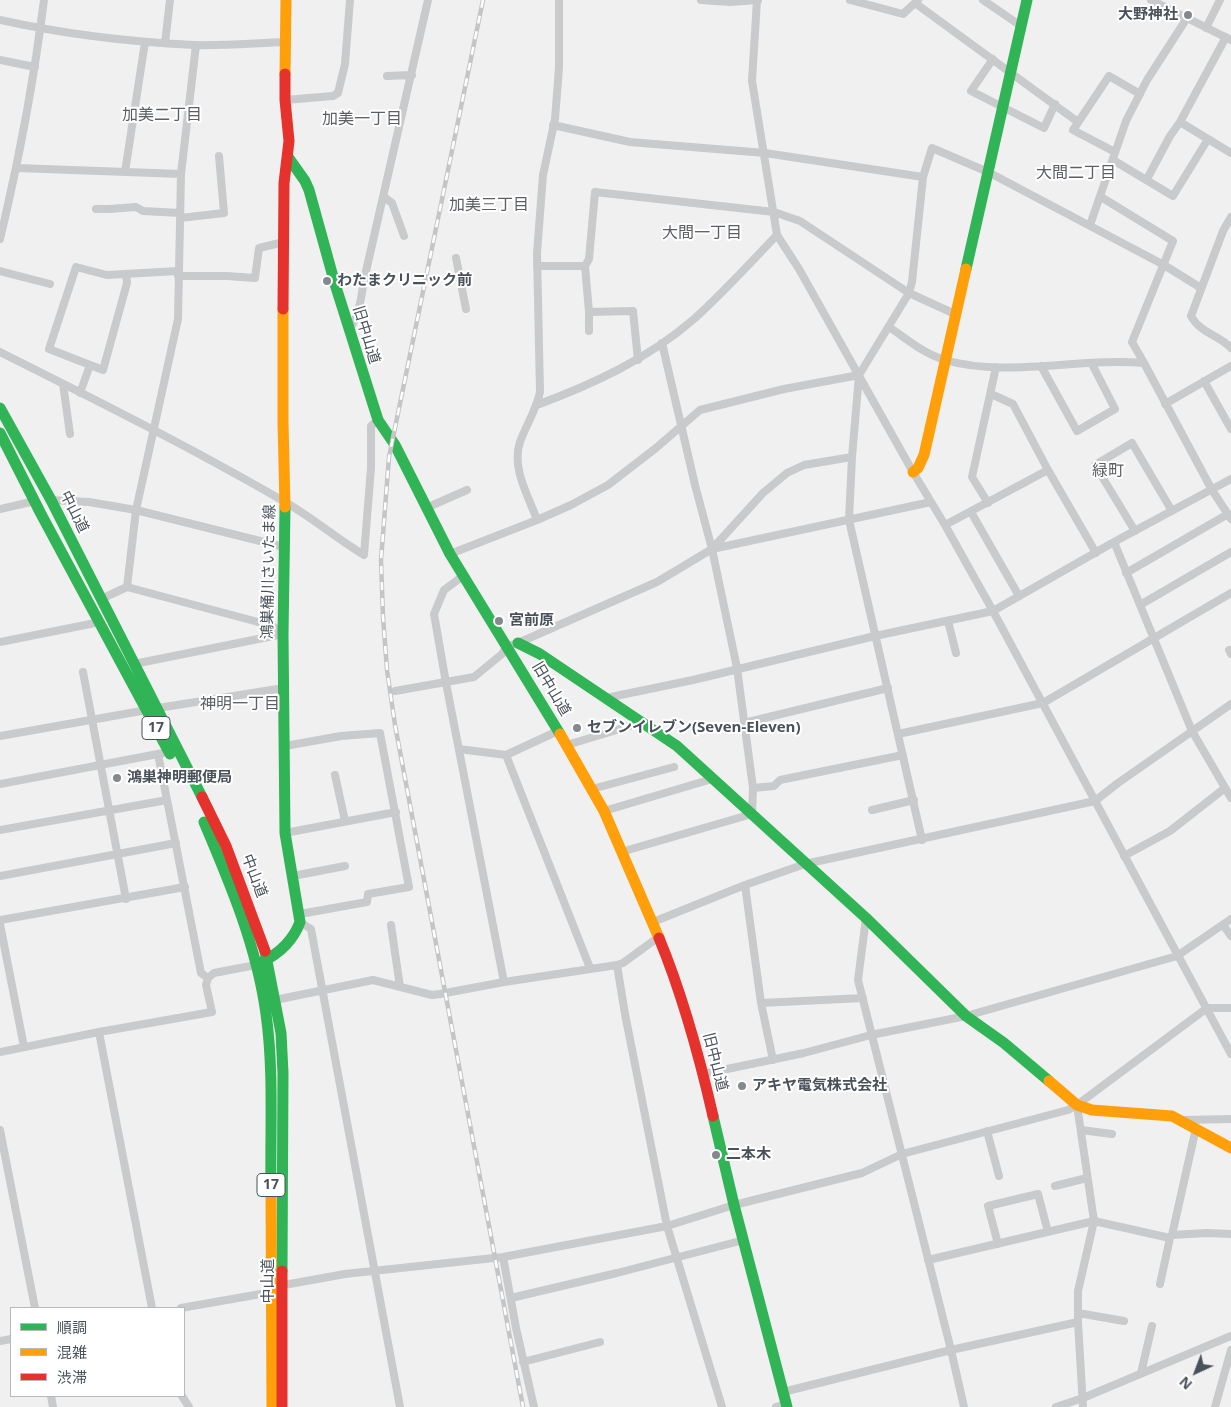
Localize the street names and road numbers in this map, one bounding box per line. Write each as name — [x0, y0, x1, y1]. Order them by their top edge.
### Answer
street label: 旧中山道 — [349, 304, 383, 366]
street label: 中山道 — [56, 488, 92, 536]
street label: 鴻巣桶川さいたま線 — [259, 504, 279, 640]
street label: 旧中山道 — [528, 659, 574, 719]
road number: 17 — [142, 716, 170, 740]
street label: 中山道 — [238, 852, 270, 900]
street label: 旧中山道 — [699, 1031, 731, 1093]
road number: 17 — [257, 1174, 285, 1196]
street label: 中山道 — [260, 1259, 278, 1303]

